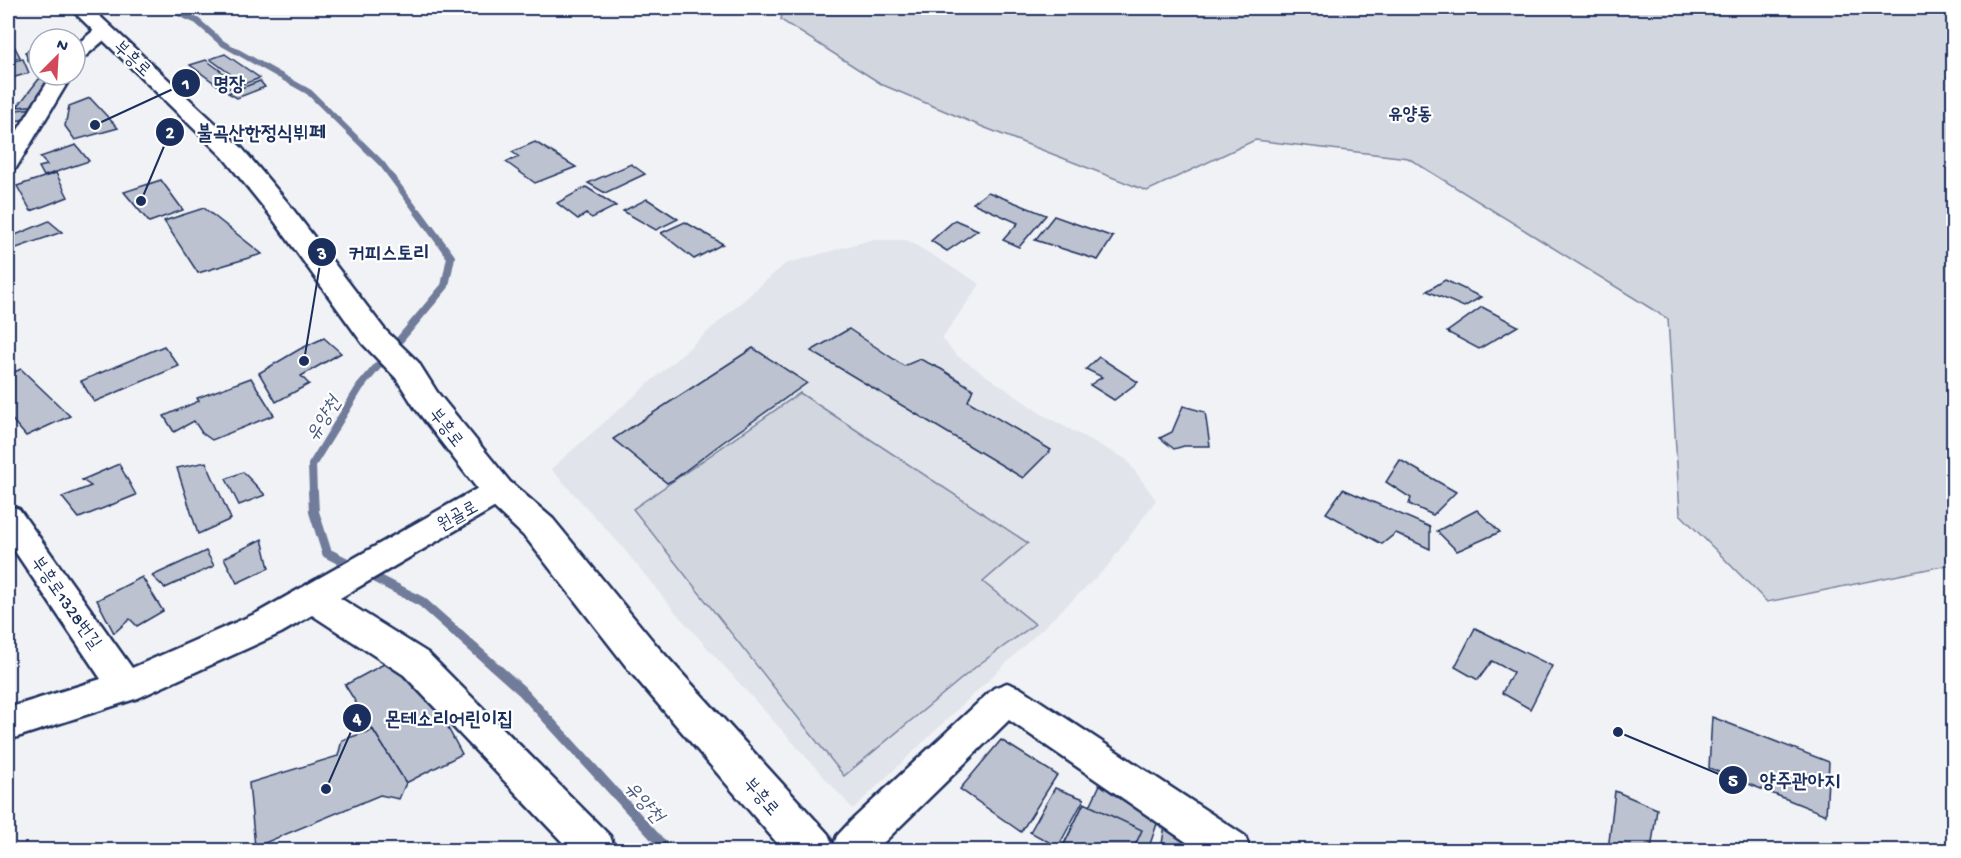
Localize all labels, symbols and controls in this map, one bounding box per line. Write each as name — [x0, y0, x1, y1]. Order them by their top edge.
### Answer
north arrow — [27, 27, 87, 87]
text: N — [53, 36, 71, 58]
street label: 부흥로 — [108, 37, 155, 82]
callout: 명장 — [171, 64, 257, 102]
text: 1 — [181, 75, 190, 96]
text: 명장 — [213, 75, 245, 98]
district label: 유양동 — [1388, 105, 1432, 126]
callout: 불곡산한정식뷔페 — [155, 113, 337, 151]
text: 불곡산한정식뷔페 — [197, 123, 325, 147]
text: 2 — [166, 124, 175, 145]
callout: 커피스토리 — [307, 233, 442, 271]
text: 커피스토리 — [349, 244, 429, 267]
text: 3 — [316, 245, 327, 266]
water label: 유양천 — [302, 392, 349, 446]
street label: 부흥로 — [423, 404, 467, 452]
street label: 원골로 — [434, 497, 482, 537]
street label: 부흥로1328번길 — [25, 553, 106, 654]
callout: 몬테소리어린이집 — [342, 699, 525, 737]
text: 4 — [352, 710, 362, 731]
text: 몬테소리어린이집 — [385, 710, 513, 733]
callout: 양주관아지 — [1718, 761, 1853, 799]
text: 5 — [1728, 772, 1738, 793]
text: 양주관아지 — [1760, 772, 1840, 795]
street label: 부흥로 — [738, 774, 783, 821]
water label: 유양천 — [618, 778, 668, 830]

